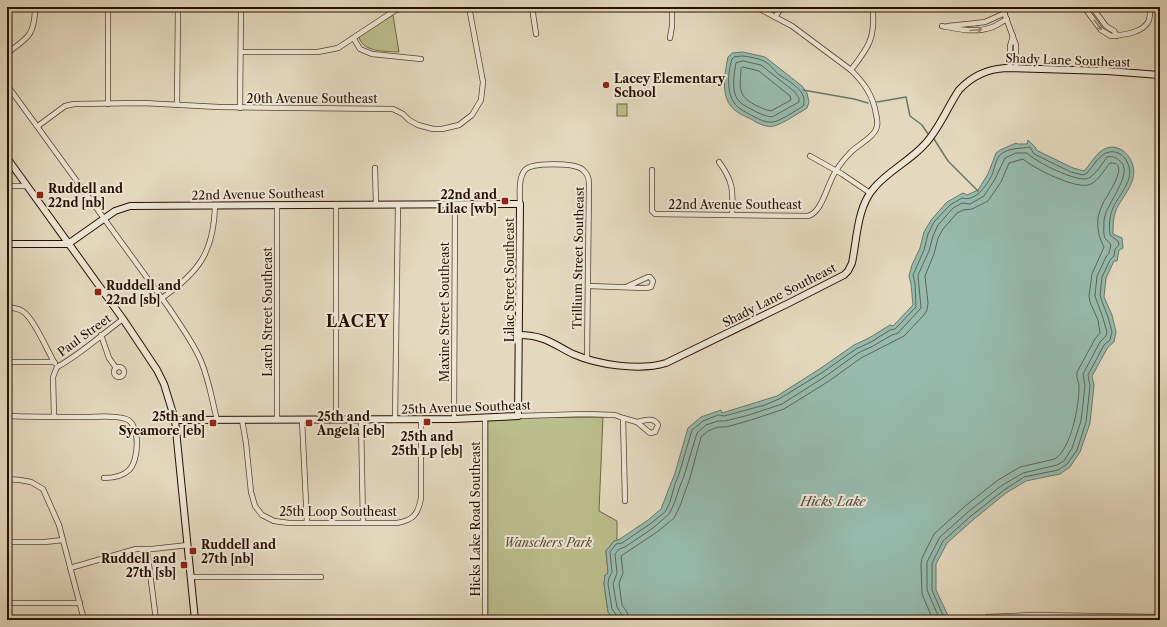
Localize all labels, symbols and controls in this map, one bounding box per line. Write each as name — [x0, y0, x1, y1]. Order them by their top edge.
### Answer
one-way arrow — [1094, 20, 1102, 31]
one-way arrow — [969, 26, 982, 33]
street label: Shady Lane Southeast — [1005, 50, 1132, 70]
place label: Lacey Elementary School — [614, 71, 726, 100]
marker: Lacey Elementary School — [601, 80, 611, 90]
street label: 20th Avenue Southeast — [247, 91, 378, 106]
place label: Ruddell and 22nd [nb] — [48, 181, 123, 210]
street label: 22nd Avenue Southeast — [191, 185, 326, 203]
street label: Trillium Street Southeast — [569, 186, 587, 330]
place label: 22nd and Lilac [wb] — [437, 187, 497, 216]
marker: Ruddell and 22nd [nb] — [35, 190, 45, 200]
marker: 22nd and Lilac [wb] — [500, 196, 510, 206]
street label: 22nd Avenue Southeast — [668, 197, 802, 212]
street label: Lilac Street Southeast — [502, 217, 517, 342]
street label: Maxine Street Southeast — [437, 241, 452, 382]
street label: Larch Street Southeast — [260, 247, 275, 377]
street label: Shady Lane Southeast — [720, 259, 839, 330]
place label: Ruddell and 22nd [sb] — [106, 278, 181, 307]
marker: Ruddell and 22nd [sb] — [93, 287, 103, 297]
street label: Paul Street — [54, 310, 114, 359]
district label: LACEY — [326, 311, 390, 331]
street label: 25th Avenue Southeast — [401, 397, 532, 417]
place label: 25th and Sycamore [eb] — [119, 409, 205, 438]
place label: 25th and Angela [eb] — [316, 409, 385, 438]
marker: 25th and 25th Lp [eb] — [422, 417, 432, 427]
marker: 25th and Sycamore [eb] — [208, 418, 218, 428]
marker: 25th and Angela [eb] — [304, 418, 314, 428]
place label: 25th and 25th Lp [eb] — [391, 429, 463, 458]
street label: Hicks Lake Road Southeast — [468, 441, 483, 597]
water label: Hicks Lake — [799, 493, 866, 509]
street label: 25th Loop Southeast — [279, 504, 398, 519]
park label: Wanschers Park — [504, 535, 593, 550]
place label: Ruddell and 27th [nb] — [201, 537, 276, 566]
marker: Ruddell and 27th [nb] — [188, 546, 198, 556]
place label: Ruddell and 27th [sb] — [101, 551, 176, 580]
marker: Ruddell and 27th [sb] — [179, 560, 189, 570]

